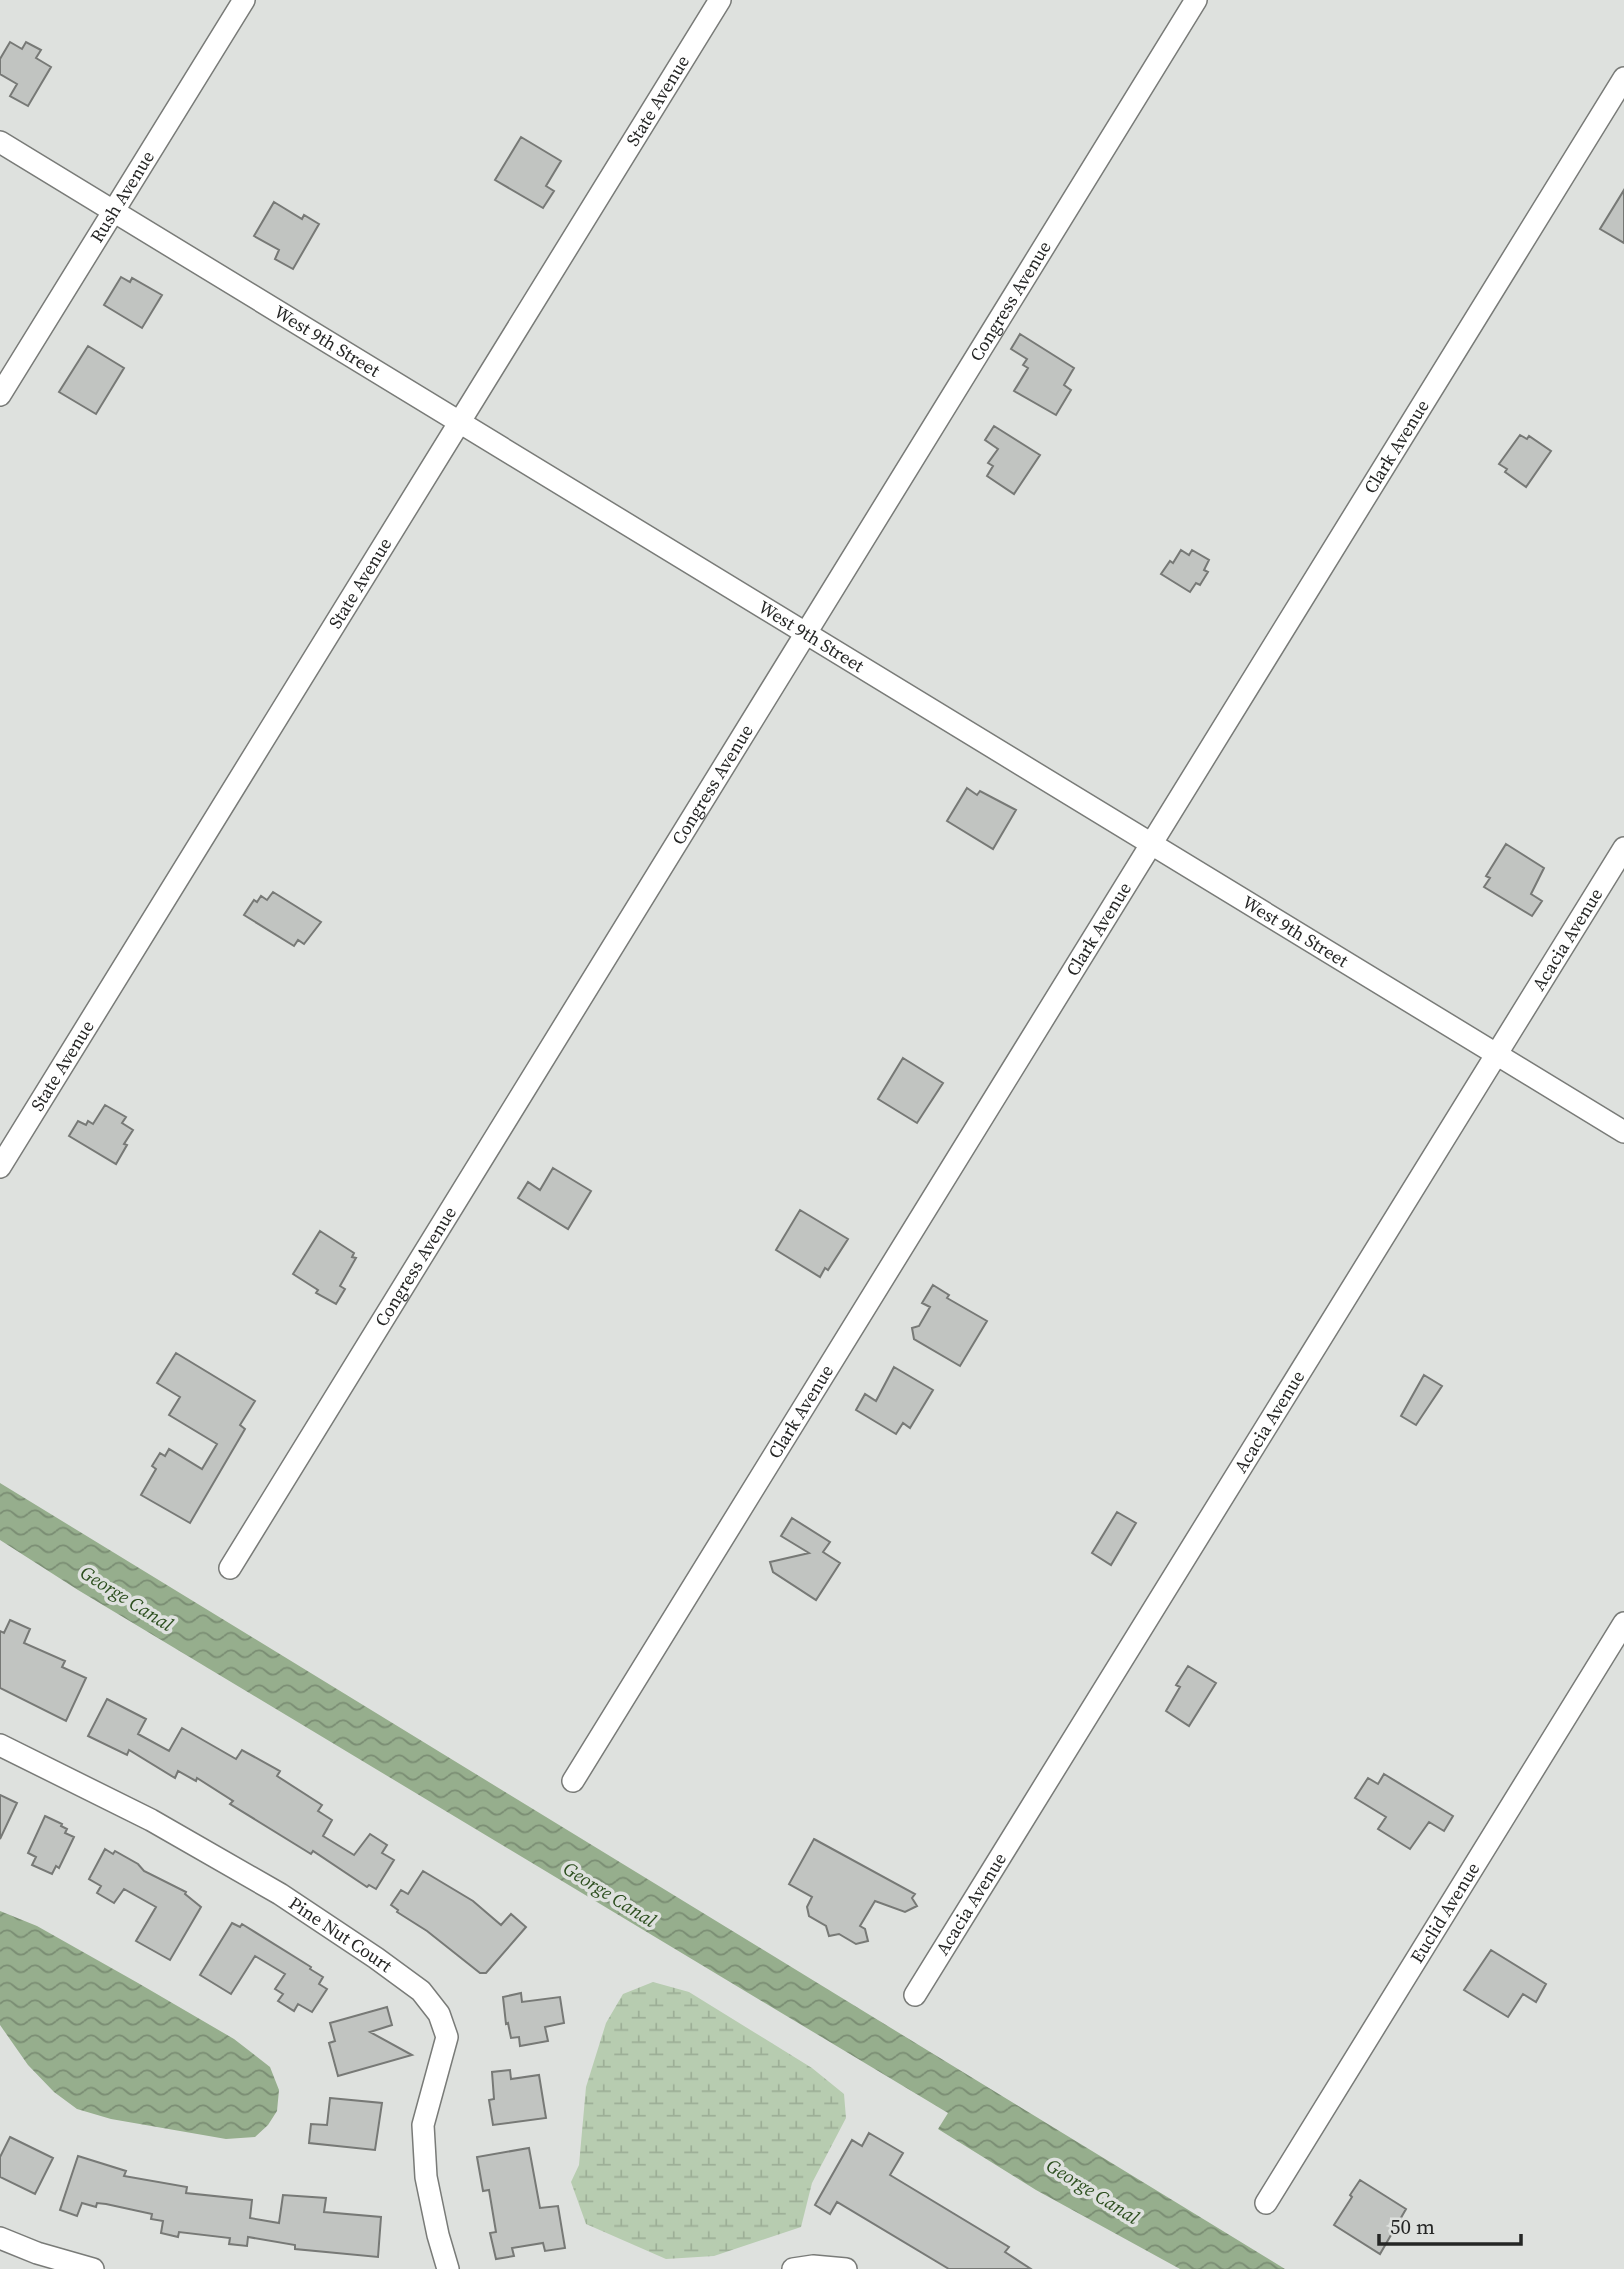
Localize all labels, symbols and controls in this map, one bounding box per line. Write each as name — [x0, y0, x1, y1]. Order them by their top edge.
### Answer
street label: State Avenue — [620, 50, 695, 151]
street label: Rush Avenue — [84, 146, 160, 247]
street label: Congress Avenue — [963, 236, 1057, 366]
street label: West 9th Street — [270, 299, 385, 383]
street label: Clark Avenue — [1358, 395, 1435, 498]
street label: State Avenue — [322, 533, 397, 633]
street label: West 9th Street — [754, 594, 869, 678]
street label: Congress Avenue — [666, 720, 759, 849]
street label: Clark Avenue — [1060, 877, 1137, 981]
street label: Acacia Avenue — [1526, 883, 1608, 995]
street label: West 9th Street — [1238, 889, 1353, 973]
street label: State Avenue — [25, 1015, 100, 1116]
street label: Congress Avenue — [369, 1201, 462, 1331]
street label: Clark Avenue — [762, 1360, 839, 1463]
street label: Acacia Avenue — [1228, 1365, 1310, 1477]
water label: George Canal — [76, 1559, 179, 1637]
street label: Acacia Avenue — [930, 1848, 1012, 1960]
water label: George Canal — [559, 1855, 662, 1933]
street label: Euclid Avenue — [1404, 1858, 1485, 1968]
street label: Pine Nut Court — [284, 1890, 397, 1978]
water label: George Canal — [1042, 2152, 1145, 2230]
scale bar — [1379, 2202, 1521, 2246]
text: 50 m — [1390, 2212, 1435, 2241]

